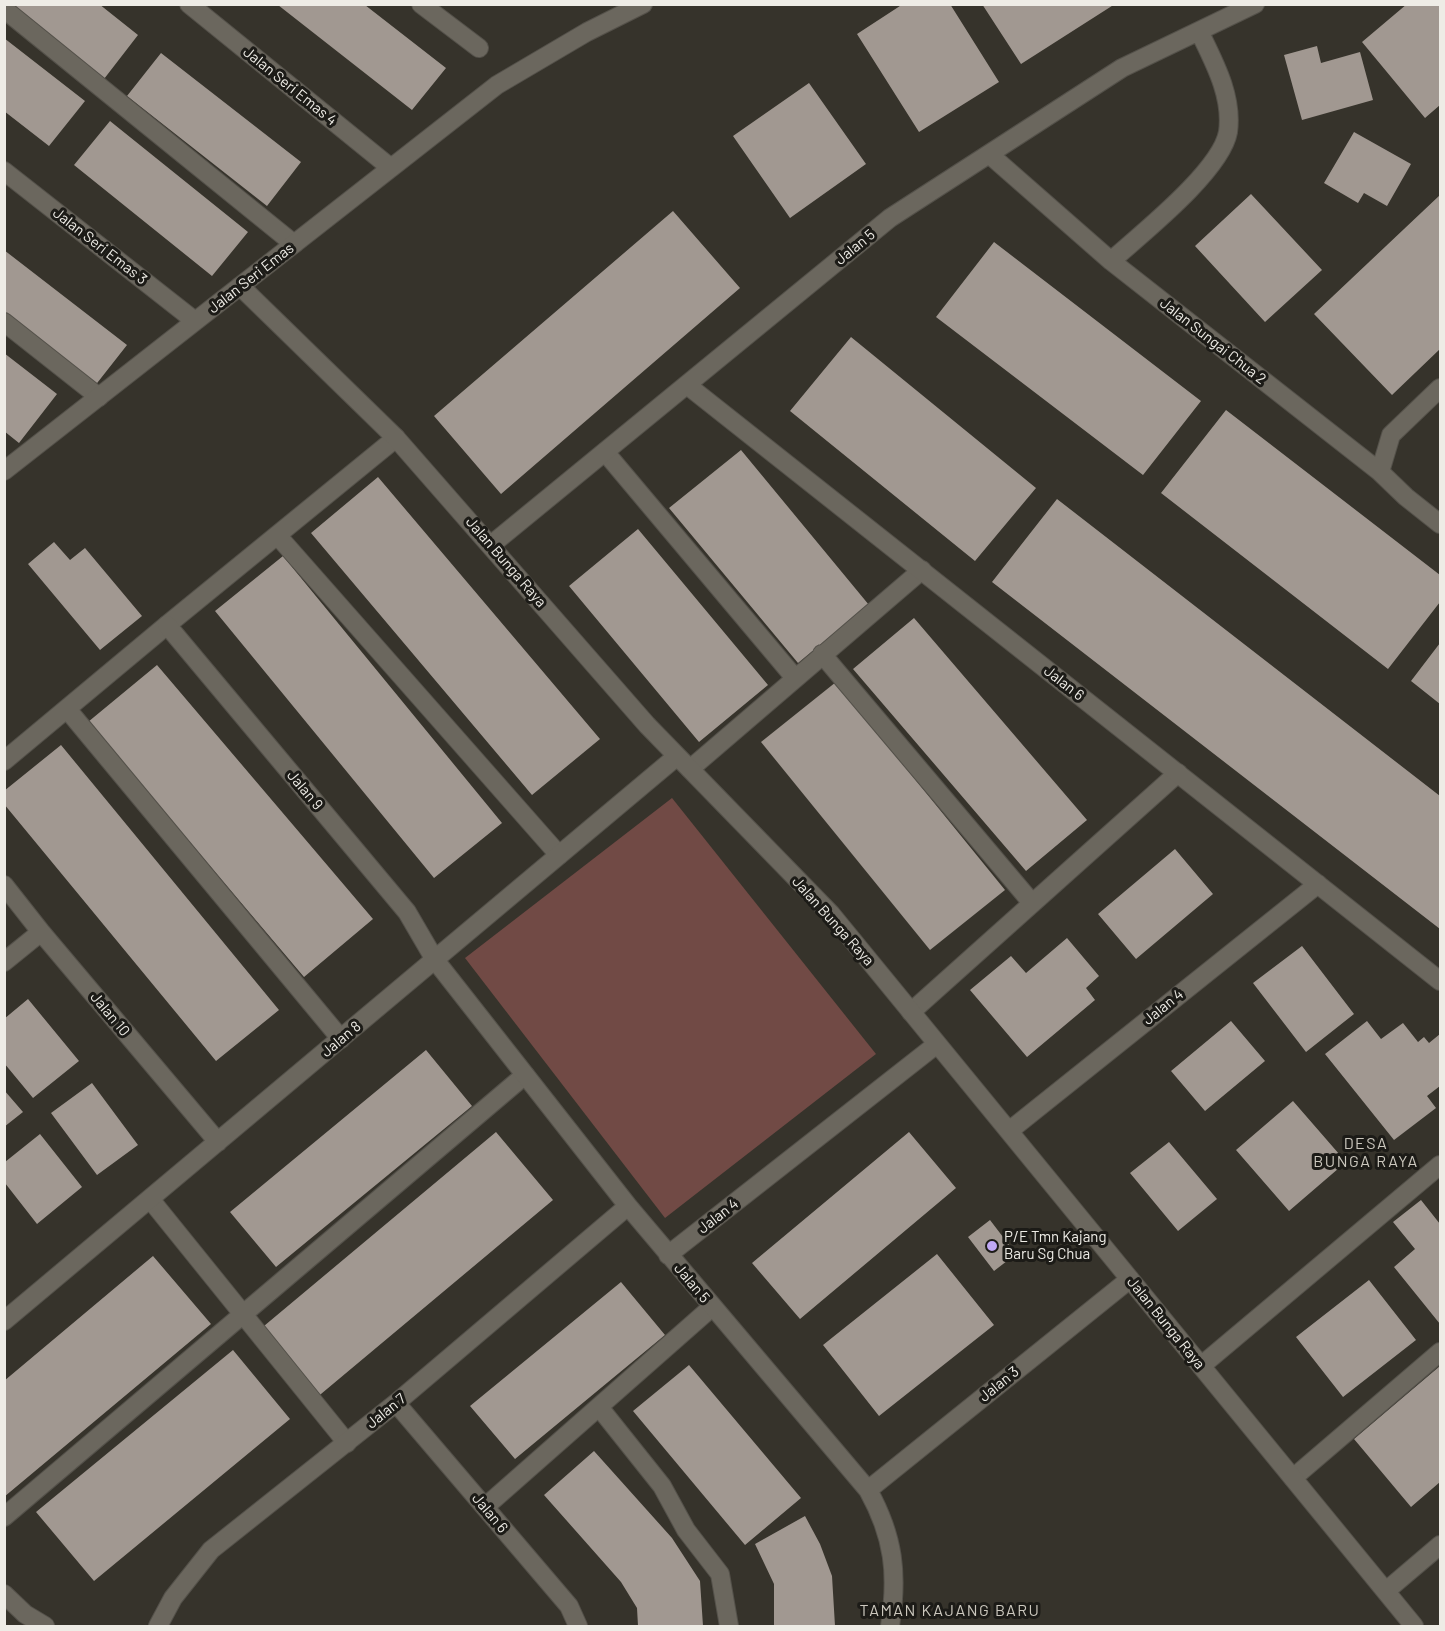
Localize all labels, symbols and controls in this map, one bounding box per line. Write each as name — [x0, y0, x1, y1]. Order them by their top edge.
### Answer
street label: Jalan Seri Emas 4 — [240, 43, 340, 129]
street label: Jalan Seri Emas 3 — [49, 204, 151, 288]
street label: Jalan 5 — [831, 225, 879, 269]
street label: Jalan Seri Emas — [205, 239, 297, 317]
street label: Jalan Sungai Chua 2 — [1156, 294, 1270, 388]
street label: Jalan Bunga Raya — [462, 513, 550, 611]
street label: Jalan 6 — [1040, 662, 1088, 704]
street label: Jalan 9 — [283, 766, 327, 814]
street label: Jalan Bunga Raya — [788, 873, 878, 969]
street label: Jalan 4 — [1139, 985, 1187, 1029]
street label: Jalan 10 — [86, 988, 134, 1040]
street label: Jalan 8 — [317, 1017, 365, 1061]
district label: DESA BUNGA RAYA — [1313, 1134, 1419, 1172]
street label: Jalan 4 — [694, 1195, 742, 1237]
place label: P/E Tmn Kajang Baru Sg Chua — [1004, 1228, 1106, 1263]
marker: P/E Tmn Kajang Baru Sg Chua — [985, 1239, 999, 1253]
street label: Jalan 5 — [670, 1260, 714, 1306]
street label: Jalan Bunga Raya — [1123, 1273, 1209, 1373]
street label: Jalan 3 — [975, 1362, 1023, 1406]
street label: Jalan 7 — [363, 1390, 409, 1432]
street label: Jalan 6 — [468, 1490, 512, 1536]
district label: TAMAN KAJANG BARU — [860, 1601, 1040, 1621]

